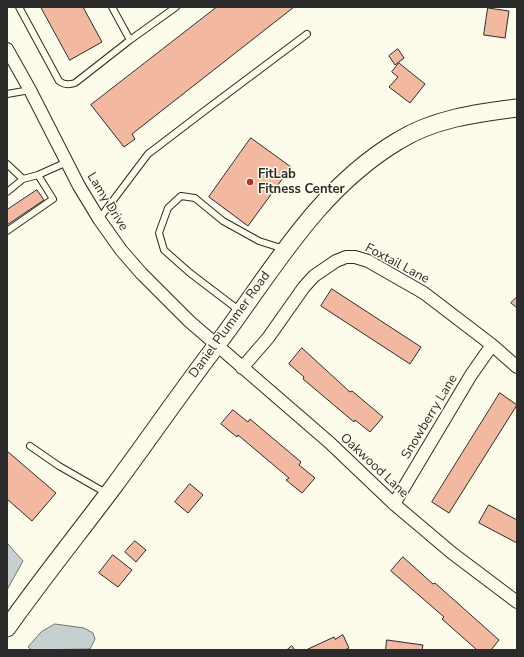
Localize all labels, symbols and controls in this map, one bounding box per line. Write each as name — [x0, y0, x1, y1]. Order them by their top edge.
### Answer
place label: FitLab Fitness Center — [258, 167, 345, 198]
street label: Lamy Drive — [83, 170, 131, 234]
marker: FitLab Fitness Center — [245, 177, 255, 187]
street label: Foxtail Lane — [362, 241, 432, 287]
street label: Daniel Plummer Road — [186, 269, 274, 381]
street label: Snowberry Lane — [399, 372, 461, 462]
street label: Oakwood Lane — [337, 430, 411, 502]

